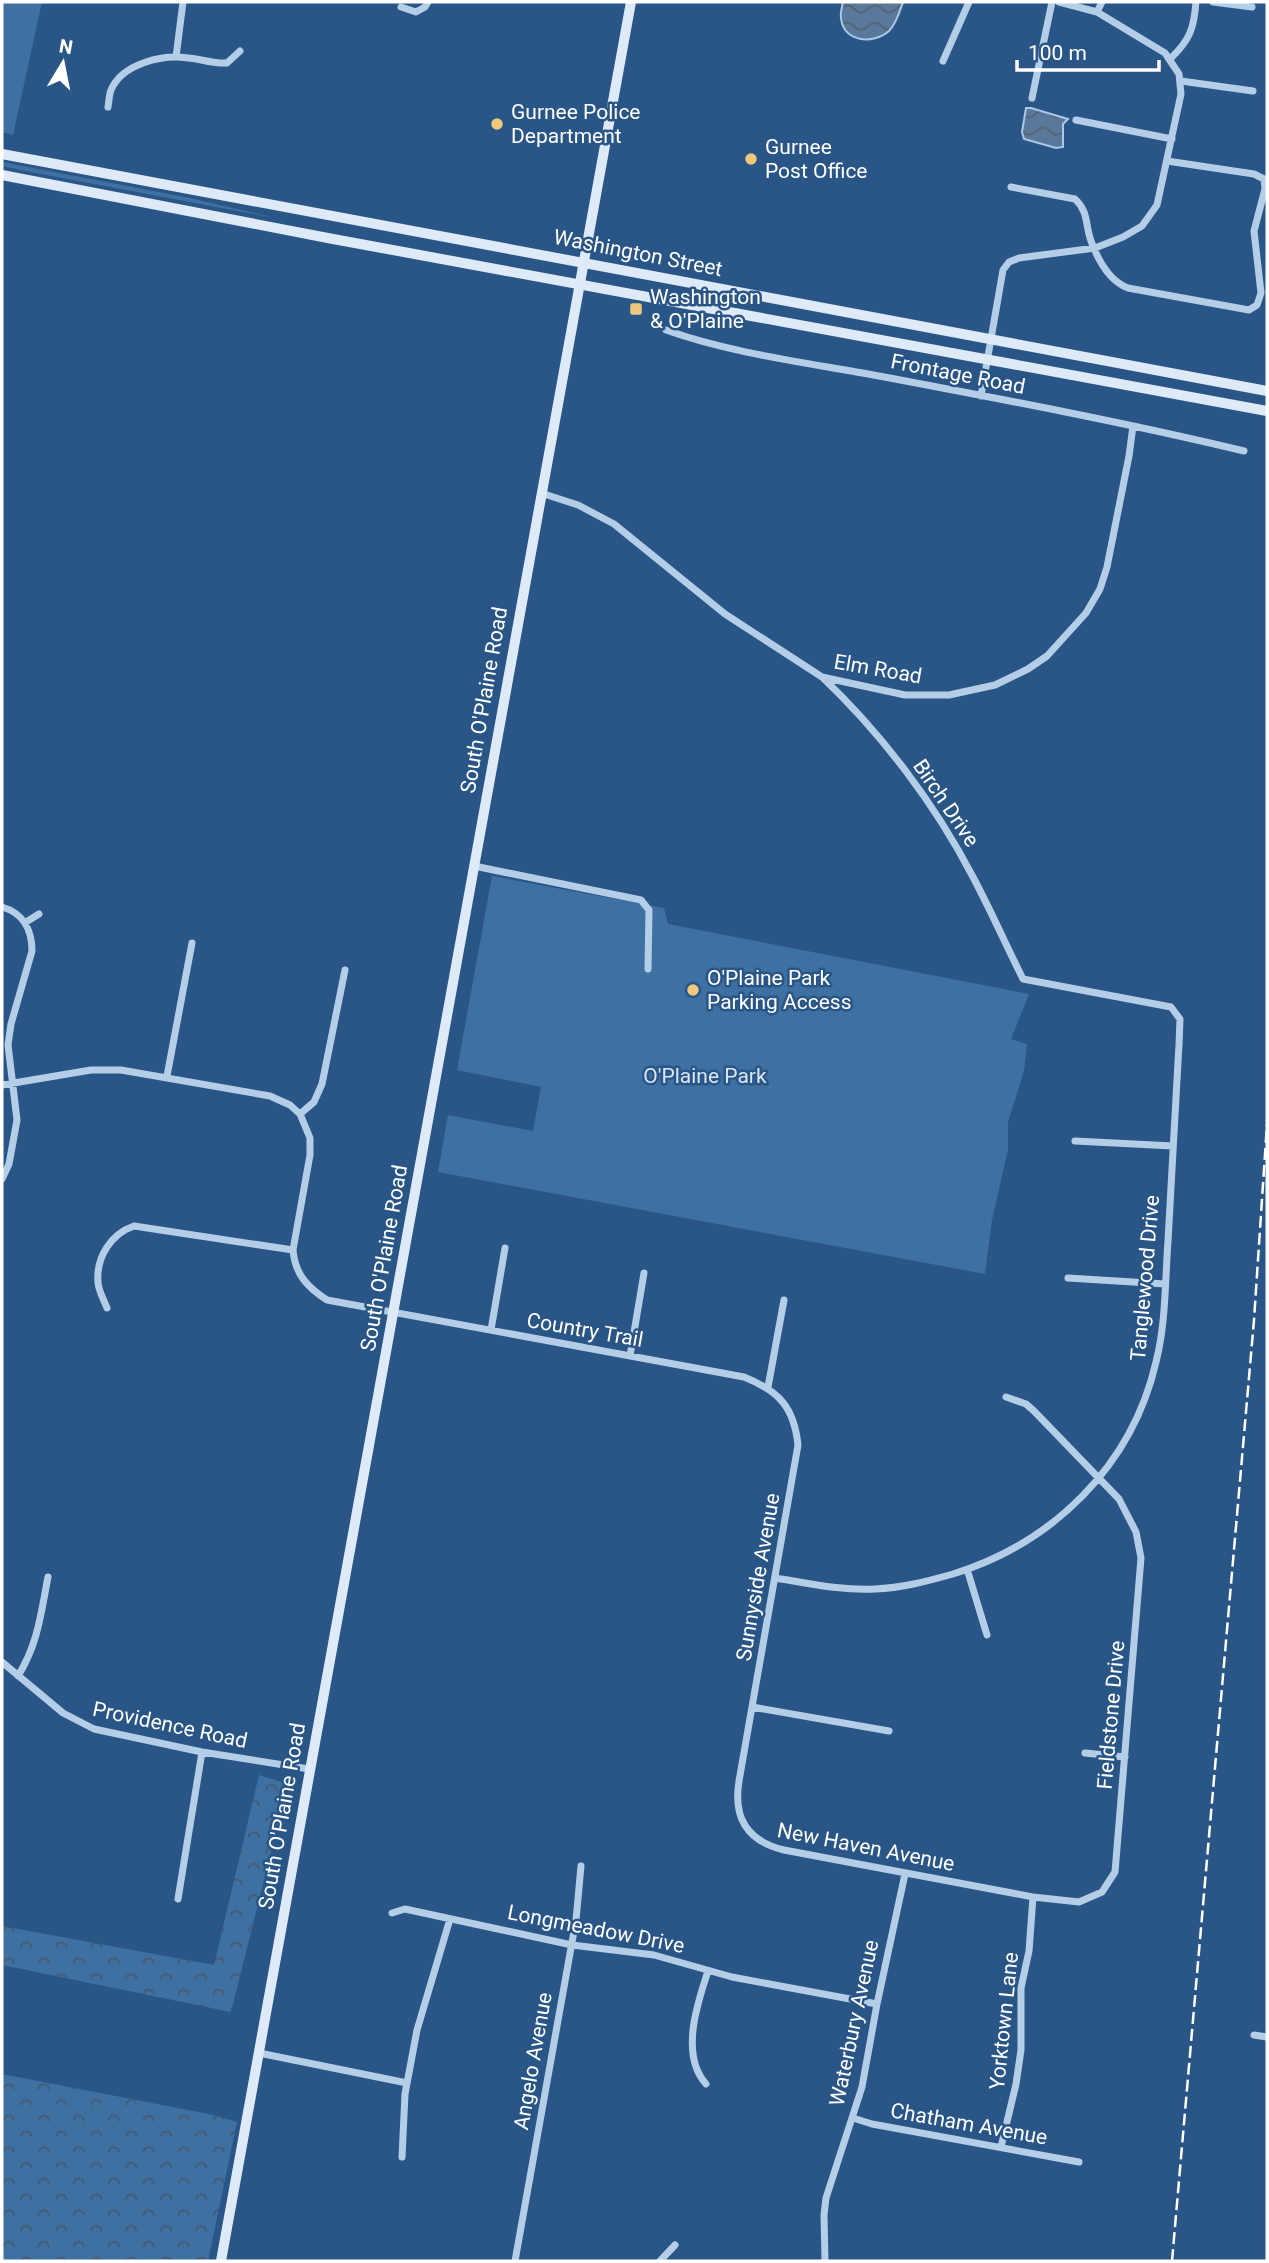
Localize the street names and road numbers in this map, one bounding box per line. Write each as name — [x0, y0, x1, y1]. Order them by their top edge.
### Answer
street label: Washington Street — [552, 225, 725, 281]
street label: Frontage Road — [889, 349, 1027, 399]
street label: South O'Plaine Road — [456, 605, 512, 795]
street label: Elm Road — [832, 649, 924, 689]
street label: Birch Drive — [908, 755, 984, 851]
street label: South O'Plaine Road — [356, 1163, 412, 1353]
street label: Tanglewood Drive — [1126, 1194, 1164, 1362]
street label: Country Trail — [525, 1308, 645, 1352]
street label: Sunnyside Avenue — [731, 1491, 785, 1663]
street label: Fieldstone Drive — [1093, 1640, 1129, 1790]
street label: Providence Road — [91, 1697, 249, 1753]
street label: South O'Plaine Road — [254, 1721, 310, 1911]
street label: New Haven Avenue — [775, 1818, 957, 1876]
street label: Longmeadow Drive — [506, 1900, 686, 1958]
street label: Waterbury Avenue — [825, 1938, 883, 2108]
street label: Yorktown Lane — [985, 1951, 1023, 2091]
street label: Angelo Avenue — [509, 1990, 557, 2132]
street label: Chatham Avenue — [889, 2098, 1049, 2150]

